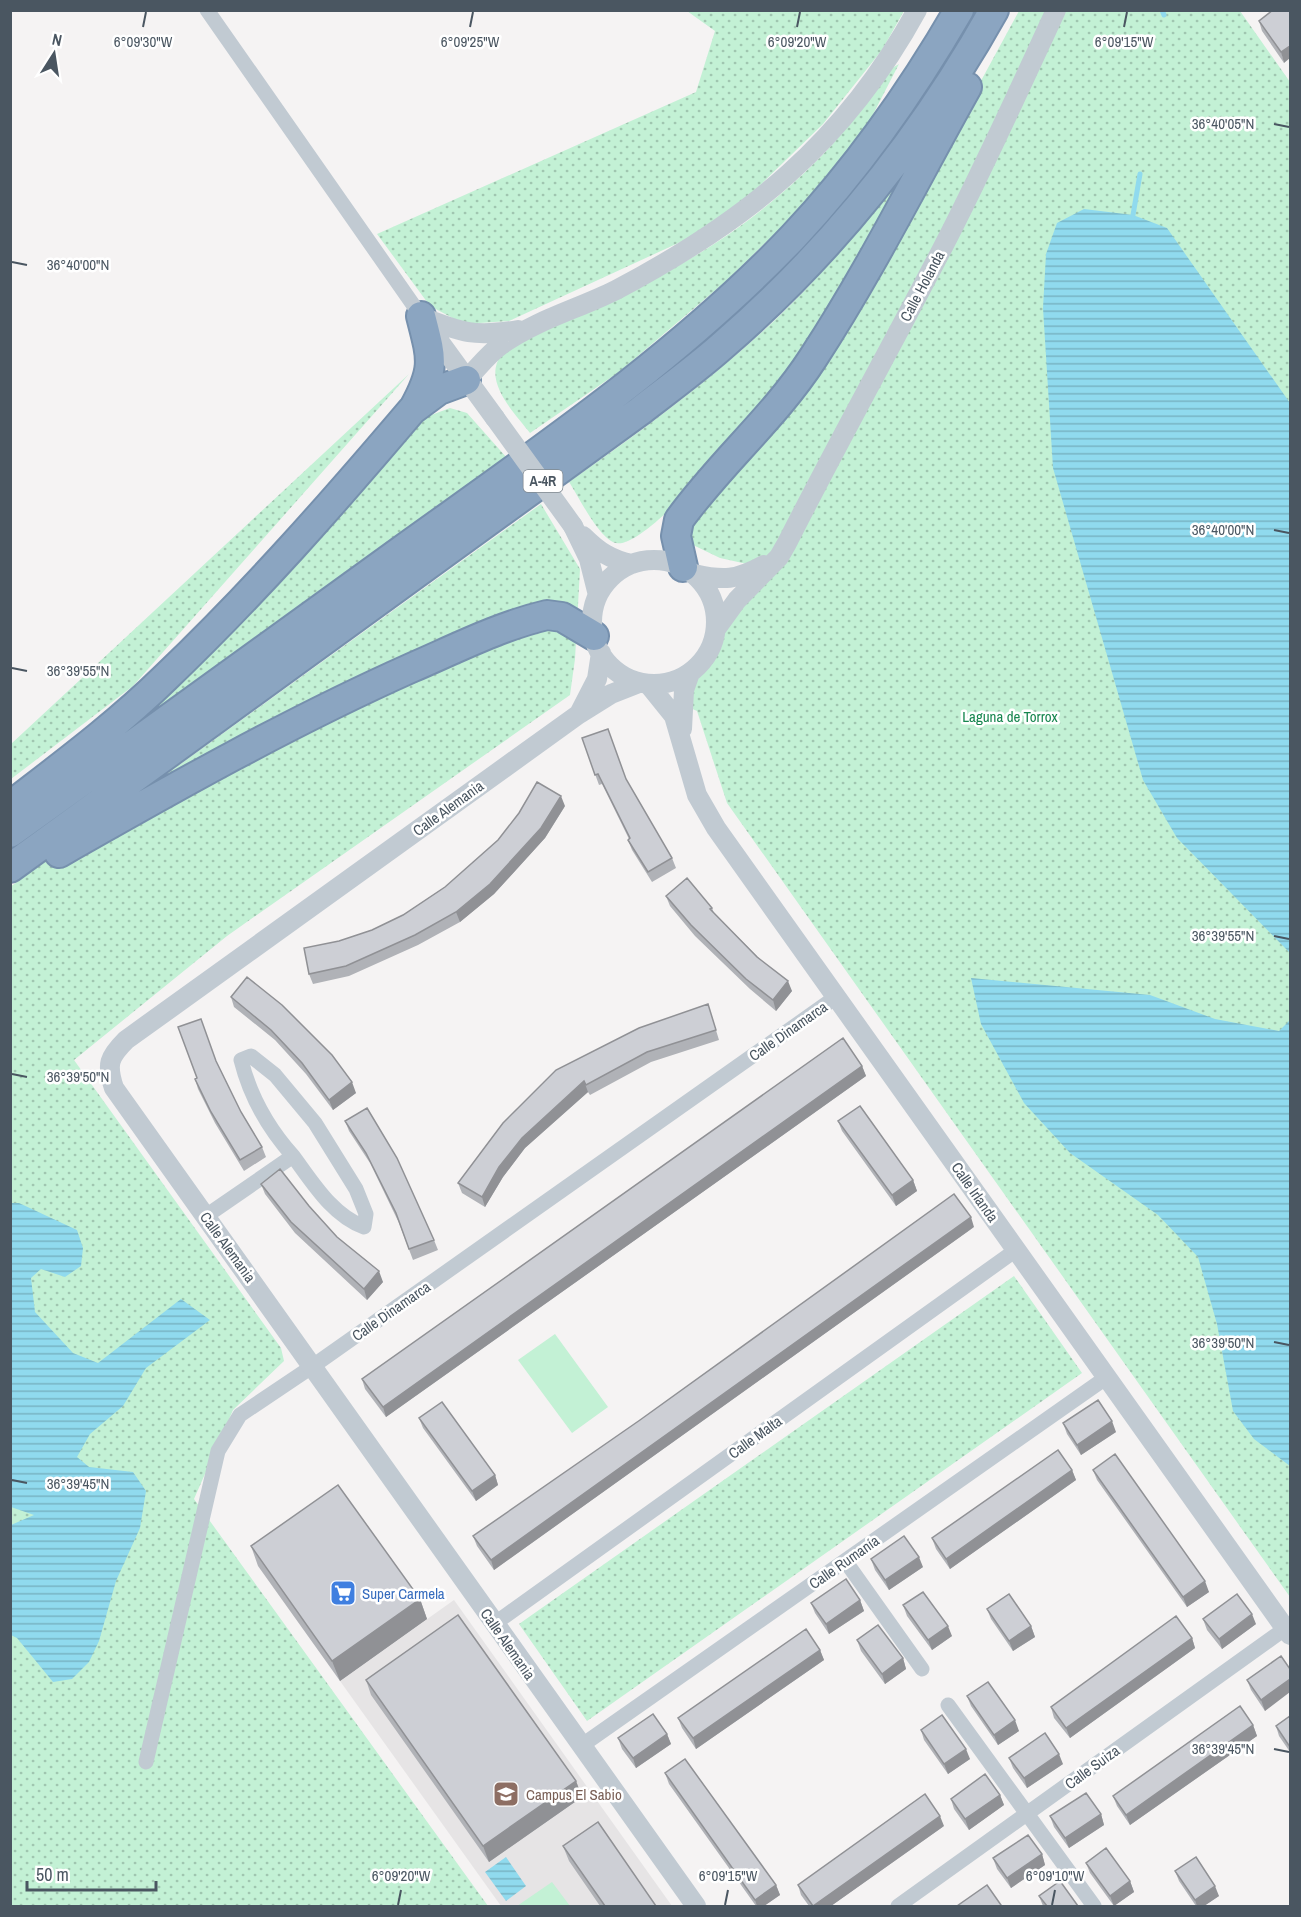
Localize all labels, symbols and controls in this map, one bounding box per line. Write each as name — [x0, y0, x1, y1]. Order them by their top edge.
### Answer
north arrow — [24, 24, 84, 84]
text: N — [50, 28, 64, 51]
text: 6°09'30"W — [114, 31, 173, 52]
text: 6°09'25"W — [441, 31, 500, 52]
text: 6°09'20"W — [768, 31, 827, 52]
text: 6°09'15"W — [1095, 31, 1154, 52]
text: 36°40'05"N — [1192, 113, 1254, 134]
street label: Calle Holanda — [895, 247, 949, 325]
text: 36°40'00"N — [47, 254, 109, 275]
road number: A-4R — [524, 470, 562, 492]
text: 36°40'00"N — [1192, 519, 1254, 540]
text: 36°39'55"N — [47, 660, 109, 681]
park label: Laguna de Torrox — [962, 706, 1059, 727]
street label: Calle Alemania — [408, 775, 488, 841]
text: 36°39'55"N — [1192, 925, 1254, 946]
street label: Calle Dinamarca — [744, 996, 832, 1066]
text: 36°39'50"N — [47, 1066, 109, 1087]
street label: Calle Irlanda — [947, 1158, 1003, 1226]
street label: Calle Alemania — [195, 1207, 261, 1287]
street label: Calle Dinamarca — [347, 1276, 435, 1346]
text: 36°39'50"N — [1192, 1332, 1254, 1353]
street label: Calle Malta — [724, 1410, 786, 1464]
text: 36°39'45"N — [47, 1473, 109, 1494]
street label: Calle Rumanía — [805, 1530, 883, 1594]
supermarket icon: Super Carmela — [328, 1578, 358, 1608]
place label: Super Carmela — [362, 1583, 445, 1604]
street label: Calle Alemania — [476, 1604, 540, 1684]
text: 36°39'45"N — [1192, 1738, 1254, 1759]
street label: Calle Suiza — [1060, 1740, 1124, 1794]
school or university icon: Campus El Sabio — [491, 1779, 521, 1809]
place label: Campus El Sabio — [526, 1784, 622, 1805]
scale bar — [27, 1854, 156, 1892]
text: 50 m — [36, 1862, 69, 1887]
text: 6°09'20"W — [372, 1865, 431, 1886]
text: 6°09'15"W — [699, 1865, 758, 1886]
text: 6°09'10"W — [1026, 1865, 1085, 1886]

